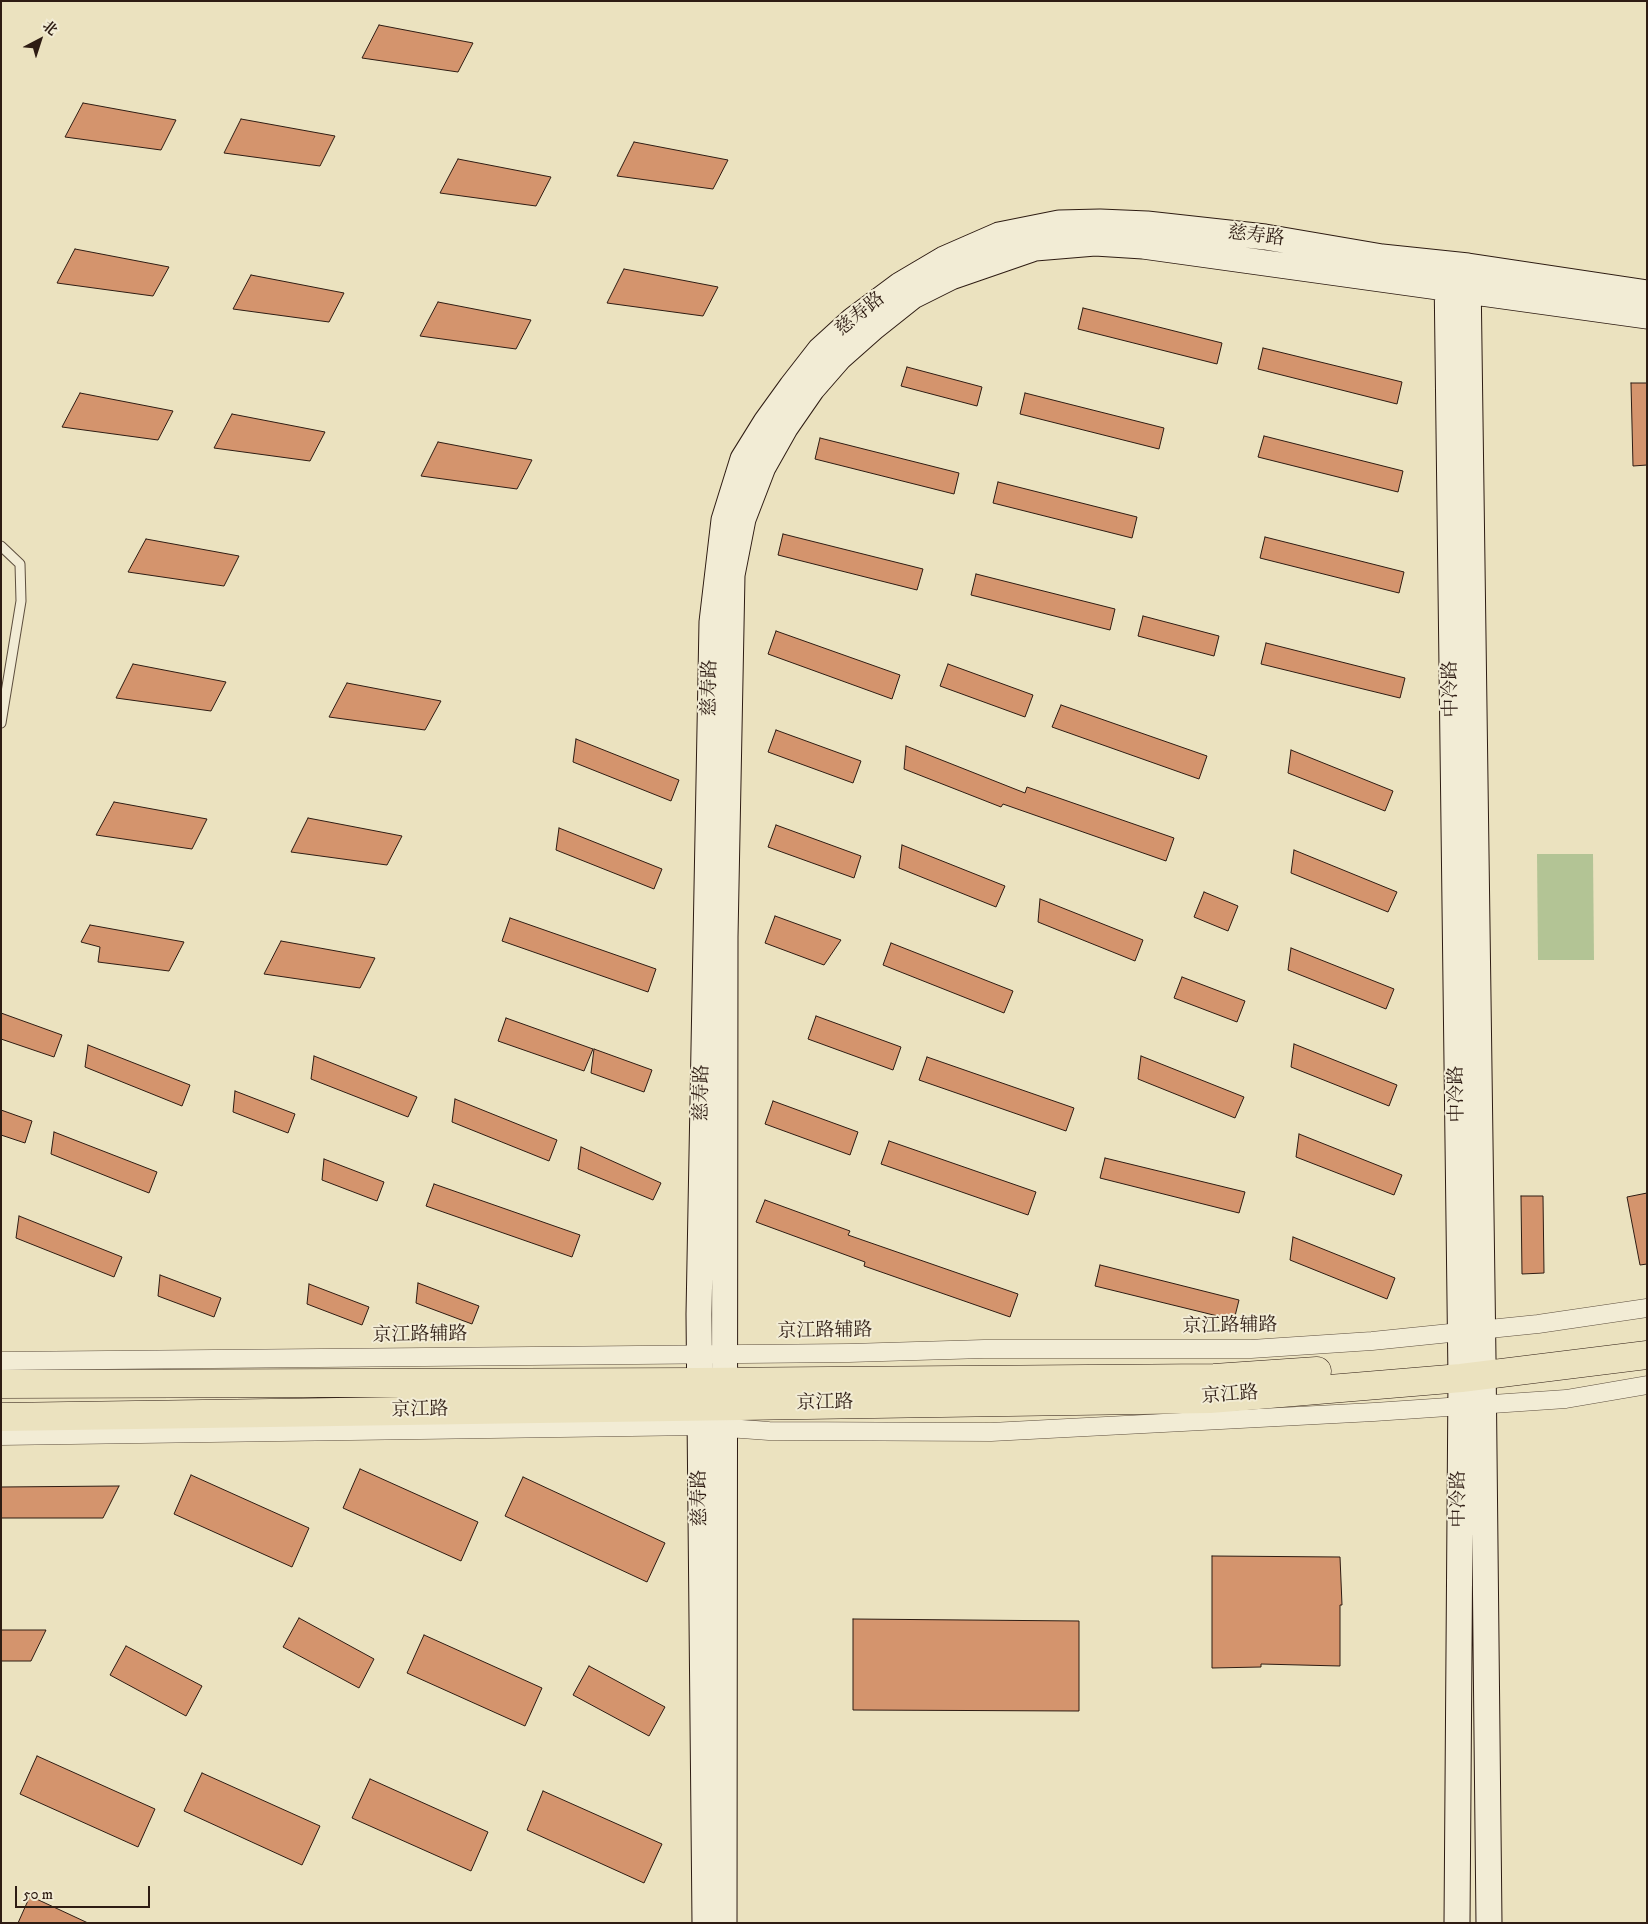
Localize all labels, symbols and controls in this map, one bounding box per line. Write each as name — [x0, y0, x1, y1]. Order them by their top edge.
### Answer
north arrow — [15, 15, 65, 65]
text: 北 — [38, 17, 61, 40]
street label: 慈寿路 — [1226, 222, 1286, 252]
street label: 慈寿路 — [832, 288, 890, 342]
street label: 慈寿路 — [699, 659, 723, 717]
street label: 中冷路 — [1440, 660, 1464, 718]
street label: 慈寿路 — [691, 1064, 715, 1122]
street label: 中冷路 — [1446, 1065, 1470, 1123]
street label: 京江路辅路 — [1182, 1315, 1278, 1339]
street label: 京江路辅路 — [777, 1320, 873, 1344]
street label: 京江路辅路 — [372, 1324, 468, 1348]
street label: 京江路 — [1201, 1383, 1259, 1409]
street label: 京江路 — [796, 1392, 854, 1416]
street label: 京江路 — [391, 1399, 449, 1423]
street label: 慈寿路 — [689, 1469, 713, 1527]
street label: 中冷路 — [1449, 1471, 1471, 1527]
scale bar — [18, 1876, 152, 1908]
text: 50 m — [23, 1885, 53, 1904]

